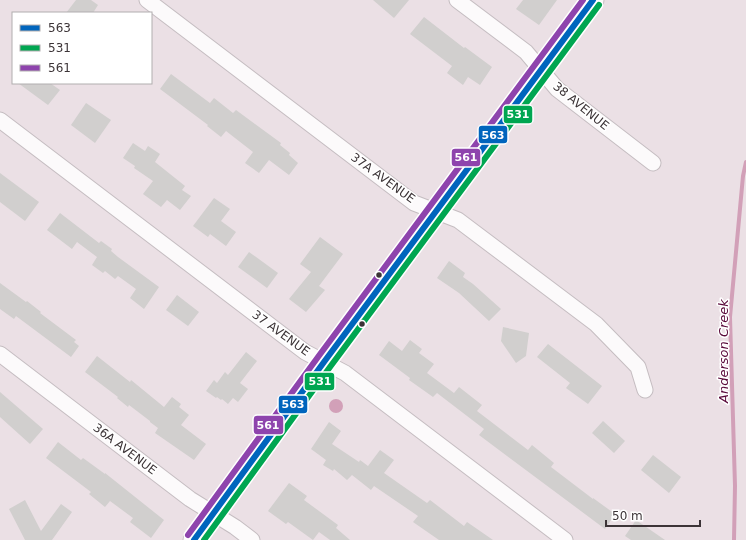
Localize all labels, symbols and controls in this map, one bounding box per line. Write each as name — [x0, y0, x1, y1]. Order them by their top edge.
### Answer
legend — [12, 12, 152, 84]
text: 563 — [48, 21, 71, 35]
text: 531 — [48, 41, 71, 55]
text: 561 — [48, 61, 71, 75]
street label: 38 AVENUE — [550, 79, 612, 133]
line badge: 531 — [503, 105, 533, 124]
text: 531 — [507, 108, 529, 121]
line badge: 563 — [478, 125, 508, 144]
text: 563 — [482, 129, 504, 142]
line badge: 561 — [451, 148, 481, 167]
street label: 37A AVENUE — [348, 150, 418, 206]
text: 561 — [455, 151, 477, 164]
unlabelled marker — [374, 270, 384, 280]
water label: Anderson Creek — [716, 299, 731, 404]
street label: 37 AVENUE — [250, 307, 312, 359]
unlabelled marker — [357, 319, 367, 329]
line badge: 531 — [304, 372, 335, 391]
text: 531 — [309, 375, 331, 388]
line badge: 563 — [278, 395, 308, 414]
text: 563 — [282, 398, 304, 411]
line badge: 561 — [253, 415, 284, 435]
text: 561 — [257, 419, 279, 432]
street label: 36A AVENUE — [90, 421, 160, 477]
scale bar — [606, 502, 700, 528]
text: 50 m — [612, 509, 643, 523]

